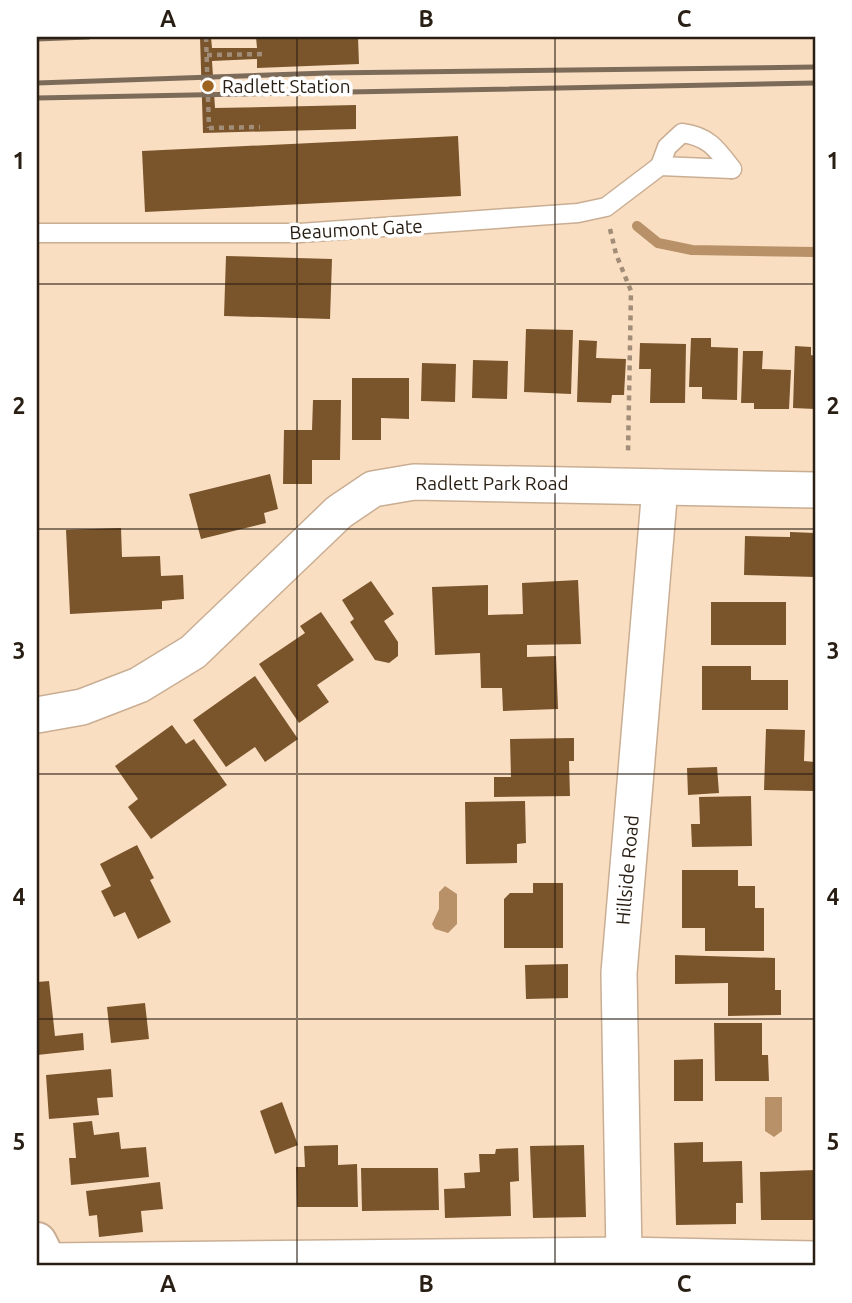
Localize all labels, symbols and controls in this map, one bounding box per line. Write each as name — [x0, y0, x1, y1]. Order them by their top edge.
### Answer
text: A — [160, 6, 176, 31]
text: B — [418, 6, 434, 31]
text: C — [677, 6, 692, 31]
place label: Radlett Station — [222, 75, 351, 97]
marker: Radlett Station — [200, 78, 216, 94]
text: 1 — [13, 148, 25, 173]
text: 1 — [827, 148, 839, 173]
street label: Beaumont Gate — [289, 215, 423, 243]
text: 2 — [13, 393, 25, 418]
text: 2 — [827, 393, 839, 418]
street label: Radlett Park Road — [415, 472, 569, 494]
text: 3 — [13, 638, 25, 663]
text: 3 — [827, 638, 839, 663]
street label: Hillside Road — [611, 814, 643, 926]
text: 4 — [13, 884, 26, 909]
text: 4 — [827, 884, 840, 909]
text: 5 — [13, 1129, 25, 1154]
text: 5 — [827, 1129, 839, 1154]
text: A — [160, 1271, 176, 1296]
text: B — [418, 1271, 434, 1296]
text: C — [677, 1271, 692, 1296]

